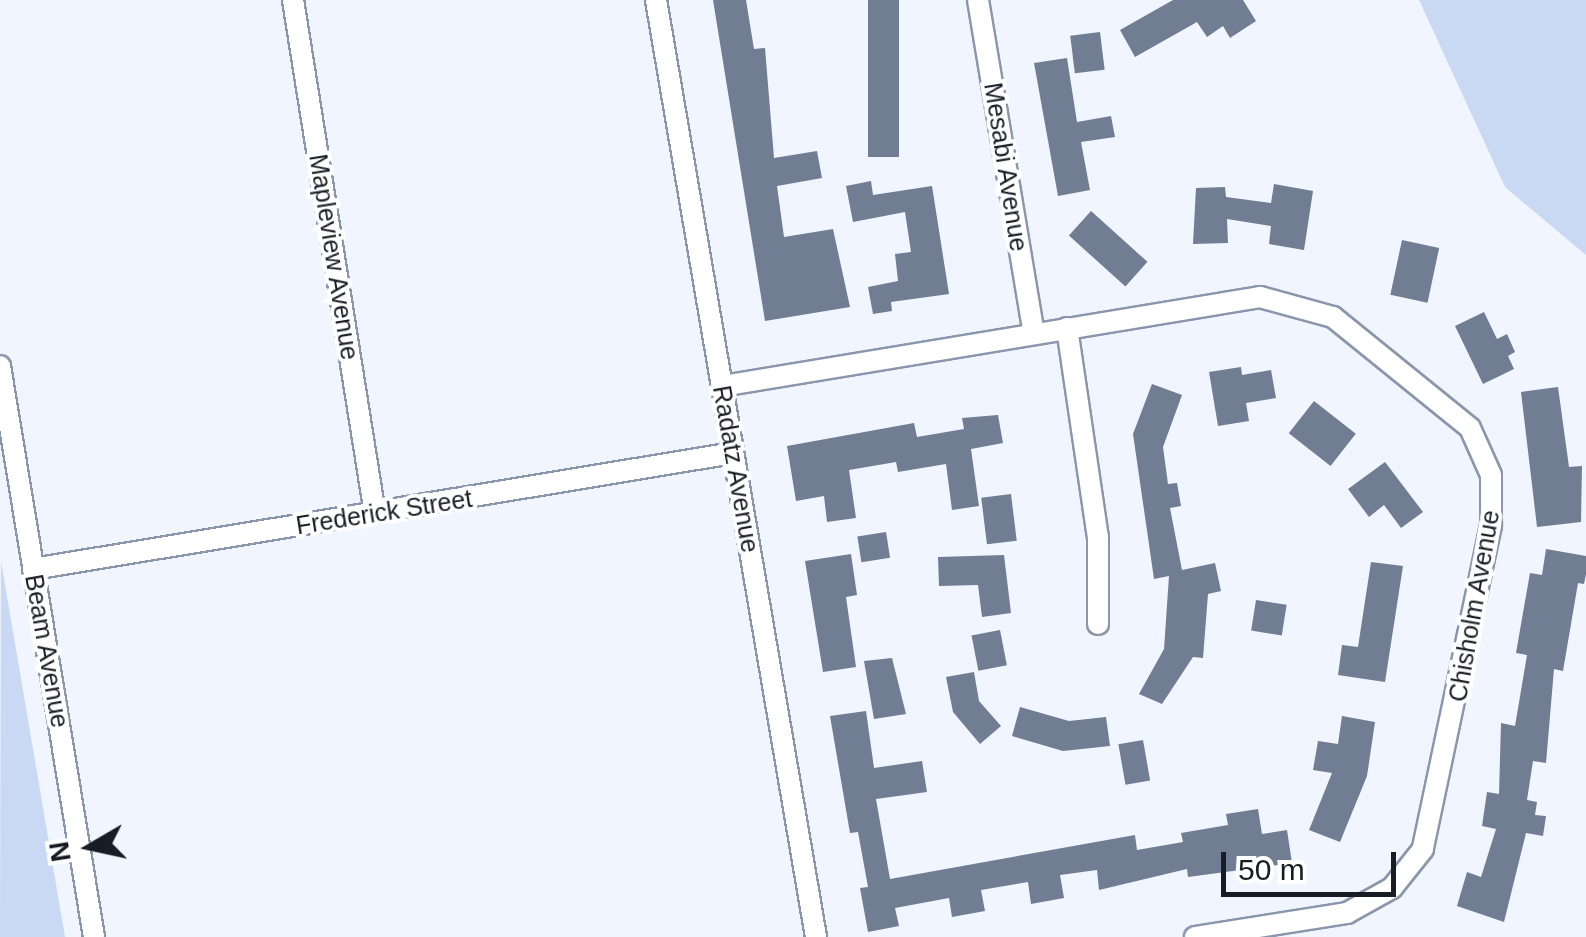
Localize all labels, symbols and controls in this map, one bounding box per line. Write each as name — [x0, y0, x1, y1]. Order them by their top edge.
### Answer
street label: Mesabi Avenue — [978, 80, 1034, 254]
street label: Mapleview Avenue — [303, 151, 365, 363]
street label: Radatz Avenue — [706, 382, 766, 556]
street label: Frederick Street — [294, 483, 474, 541]
street label: Chisholm Avenue — [1442, 507, 1506, 705]
street label: Beam Avenue — [19, 571, 75, 731]
north arrow — [40, 797, 140, 897]
scale bar — [1226, 832, 1401, 894]
text: N — [43, 839, 77, 864]
text: 50 m — [1238, 853, 1305, 886]

